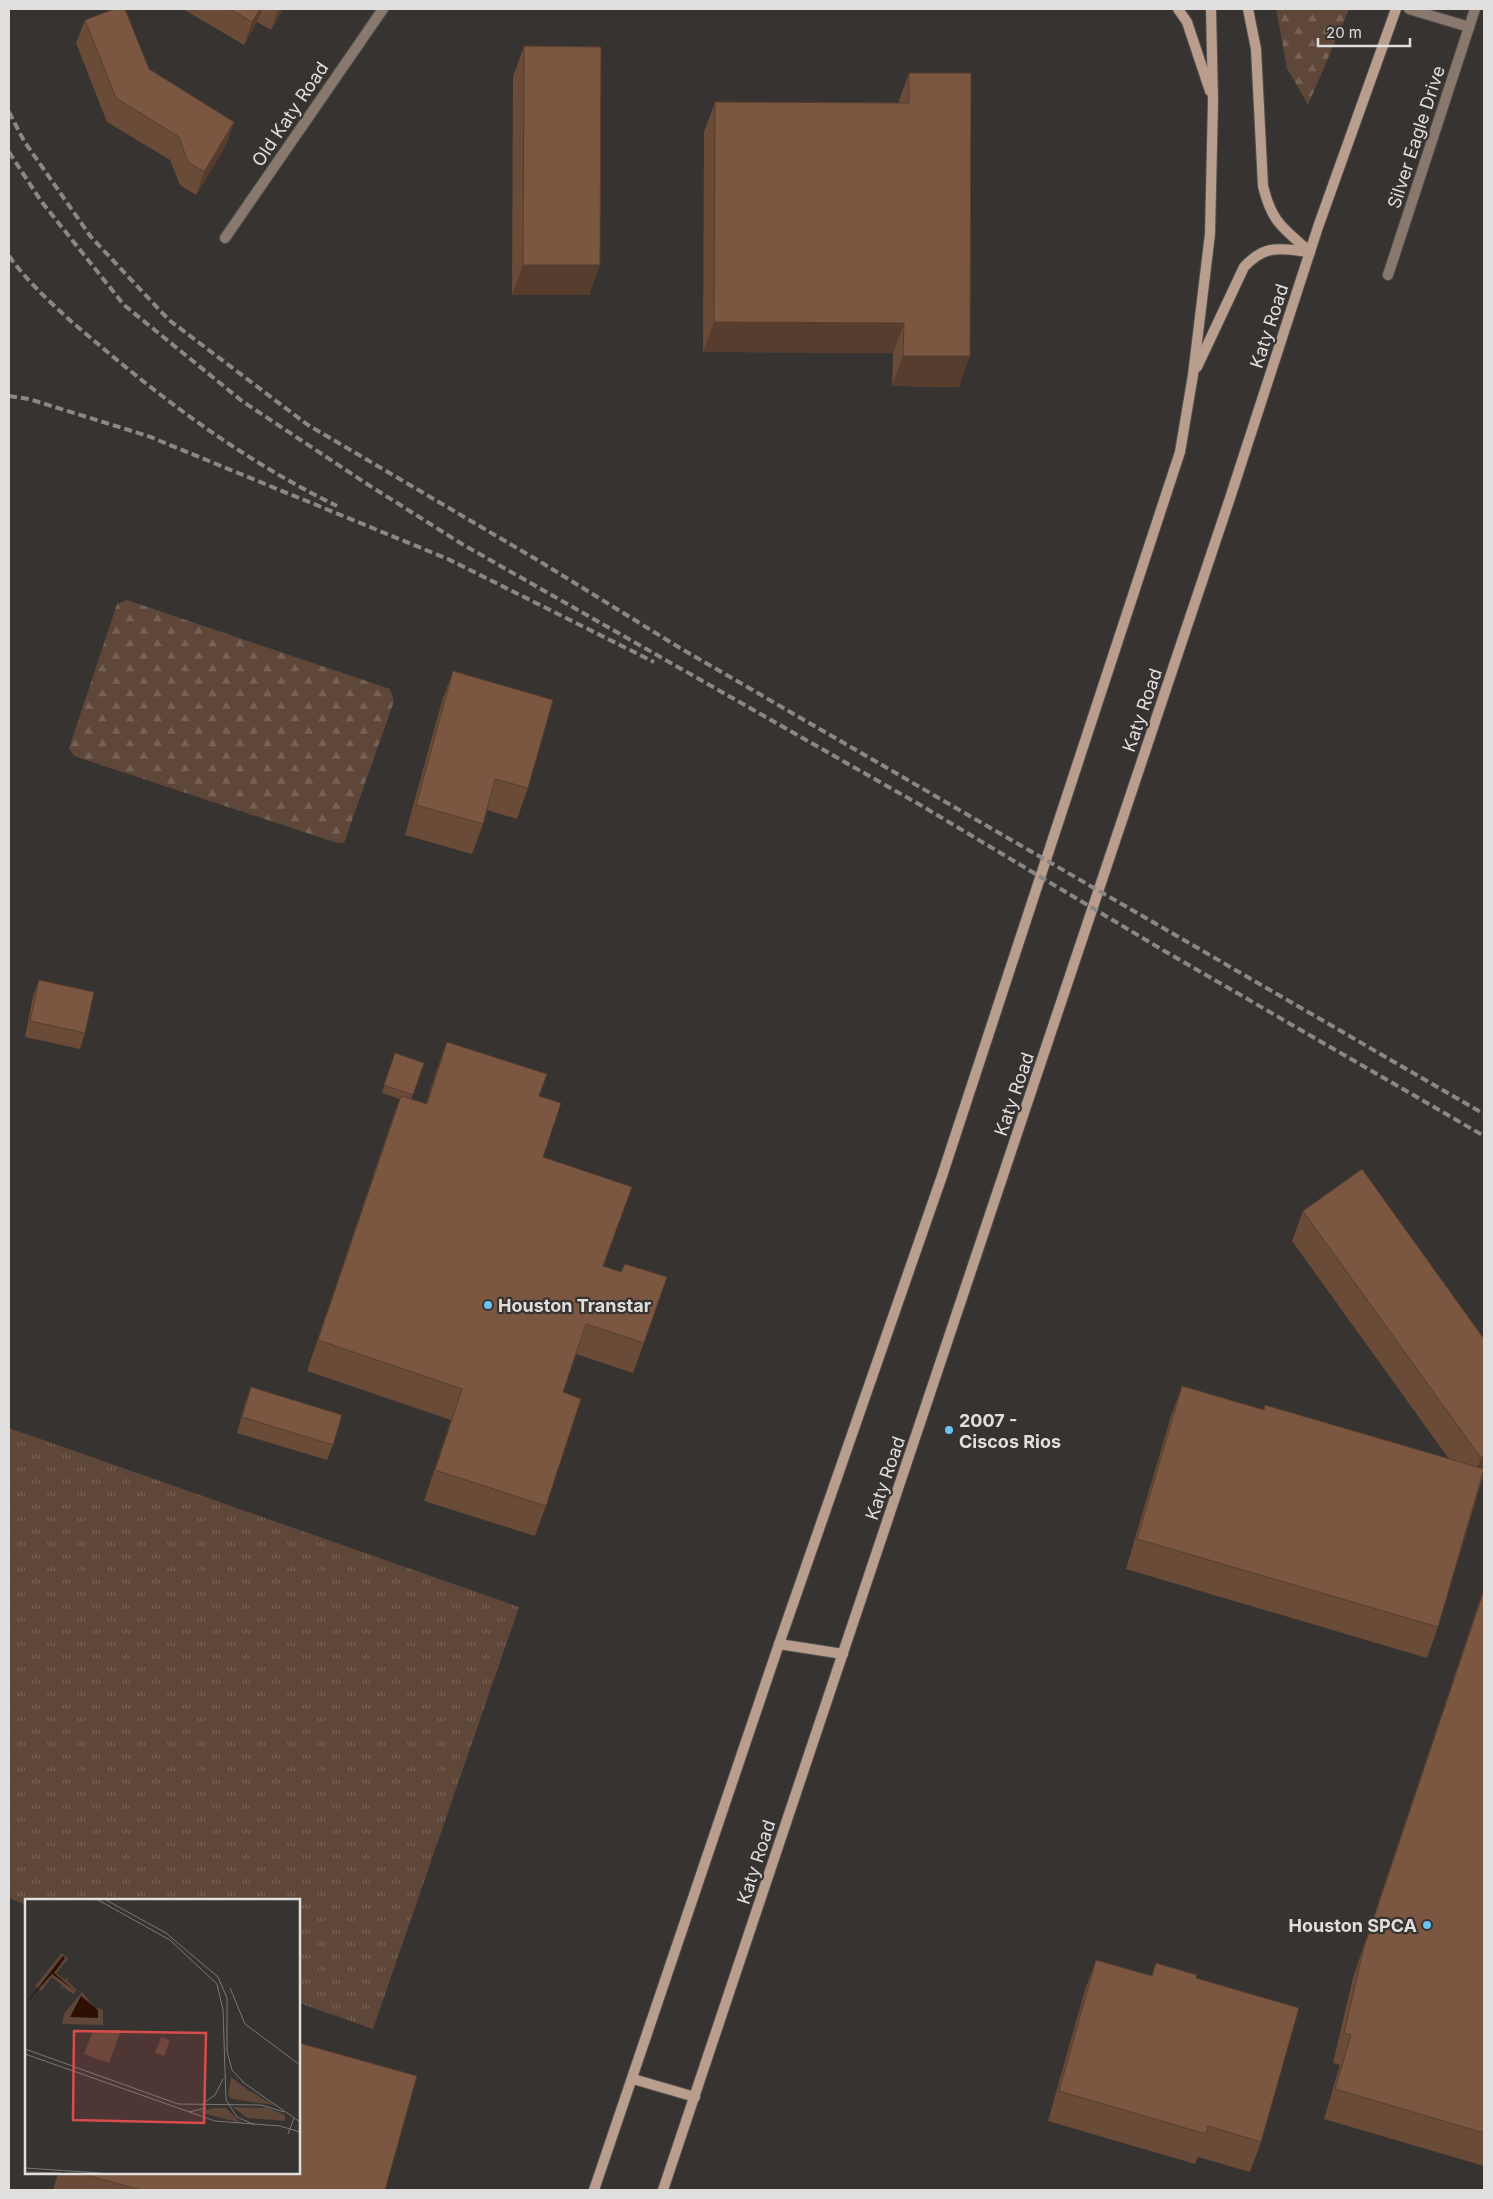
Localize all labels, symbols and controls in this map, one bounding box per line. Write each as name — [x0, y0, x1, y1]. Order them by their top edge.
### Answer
scale bar — [1318, 15, 1410, 47]
text: 20 m — [1326, 23, 1362, 42]
street label: Old Katy Road — [247, 58, 333, 170]
street label: Silver Eagle Drive — [1383, 63, 1449, 211]
street label: Katy Road — [1246, 281, 1292, 371]
street label: Katy Road — [1118, 665, 1166, 755]
street label: Katy Road — [990, 1049, 1038, 1139]
place label: Houston Transtar — [498, 1295, 651, 1316]
marker: Houston Transtar — [482, 1299, 494, 1311]
place label: 2007 - Ciscos Rios — [959, 1410, 1061, 1452]
marker: 2007 - Ciscos Rios — [943, 1424, 955, 1436]
street label: Katy Road — [861, 1433, 909, 1523]
street label: Katy Road — [733, 1817, 779, 1907]
inset map — [25, 1899, 300, 2174]
place label: Houston SPCA — [1289, 1915, 1417, 1936]
marker: Houston SPCA — [1421, 1919, 1433, 1931]

